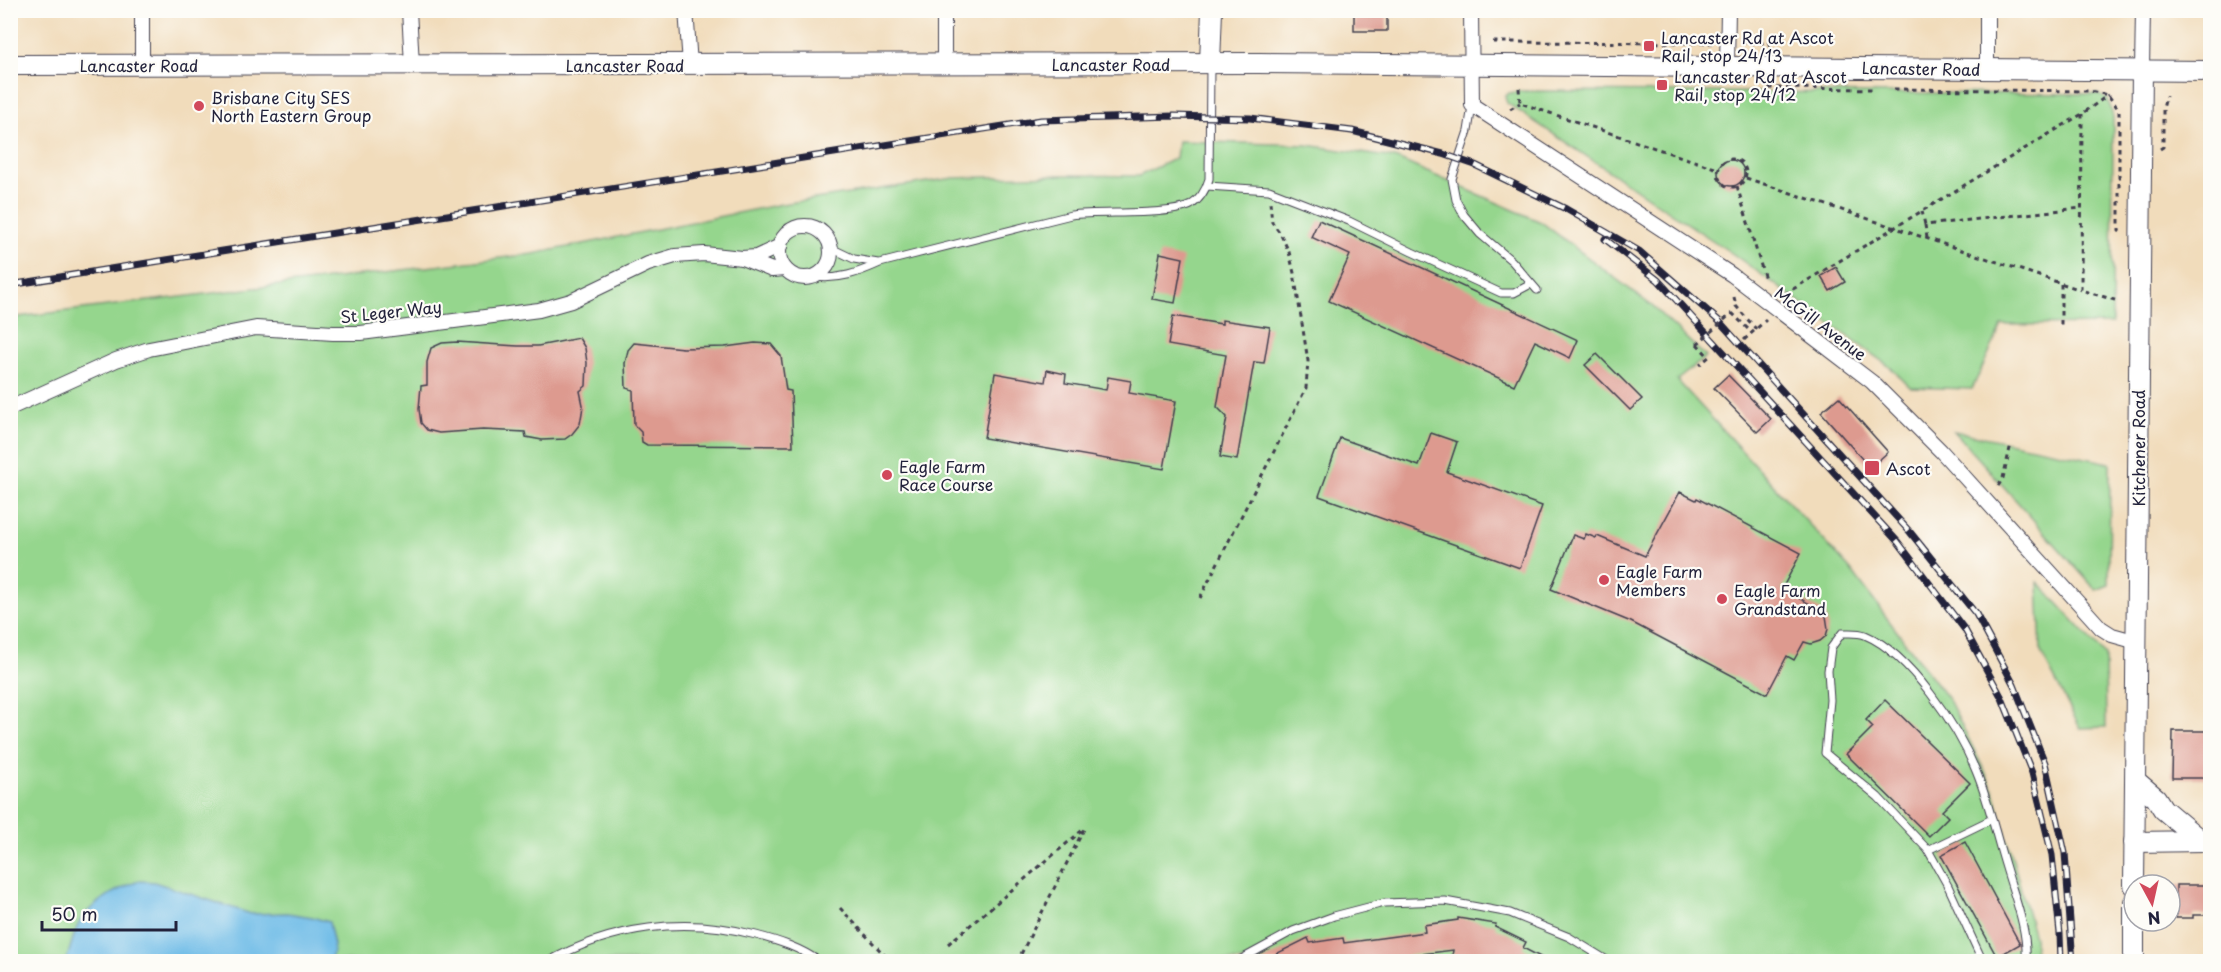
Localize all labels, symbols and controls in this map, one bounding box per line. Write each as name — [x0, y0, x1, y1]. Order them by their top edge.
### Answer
place label: Lancaster Rd at Ascot Rail, stop 24/13 — [1661, 25, 1834, 67]
marker: Lancaster Rd at Ascot Rail, stop 24/13 — [1642, 39, 1656, 53]
street label: Lancaster Road — [1052, 52, 1170, 76]
street label: Lancaster Road — [80, 53, 198, 77]
street label: Lancaster Road — [566, 53, 684, 77]
street label: Lancaster Road — [1861, 55, 1981, 81]
place label: Lancaster Rd at Ascot Rail, stop 24/12 — [1674, 64, 1847, 106]
marker: Lancaster Rd at Ascot Rail, stop 24/12 — [1655, 78, 1669, 92]
place label: Brisbane City SES North Eastern Group — [211, 85, 371, 127]
marker: Brisbane City SES North Eastern Group — [192, 99, 206, 113]
street label: McGill Avenue — [1770, 280, 1872, 366]
street label: St Leger Way — [339, 294, 443, 328]
street label: Kitchener Road — [2126, 389, 2150, 507]
place label: Eagle Farm Race Course — [899, 454, 993, 496]
place label: Ascot — [1886, 456, 1931, 480]
marker: Ascot — [1863, 459, 1881, 477]
marker: Eagle Farm Race Course — [880, 468, 894, 482]
place label: Eagle Farm Members — [1616, 559, 1703, 601]
marker: Eagle Farm Members — [1597, 573, 1611, 587]
place label: Eagle Farm Grandstand — [1734, 578, 1826, 620]
marker: Eagle Farm Grandstand — [1715, 592, 1729, 606]
north arrow — [2122, 873, 2182, 933]
scale bar — [42, 894, 176, 932]
text: 50 m — [51, 900, 98, 927]
text: N — [2146, 906, 2162, 932]

